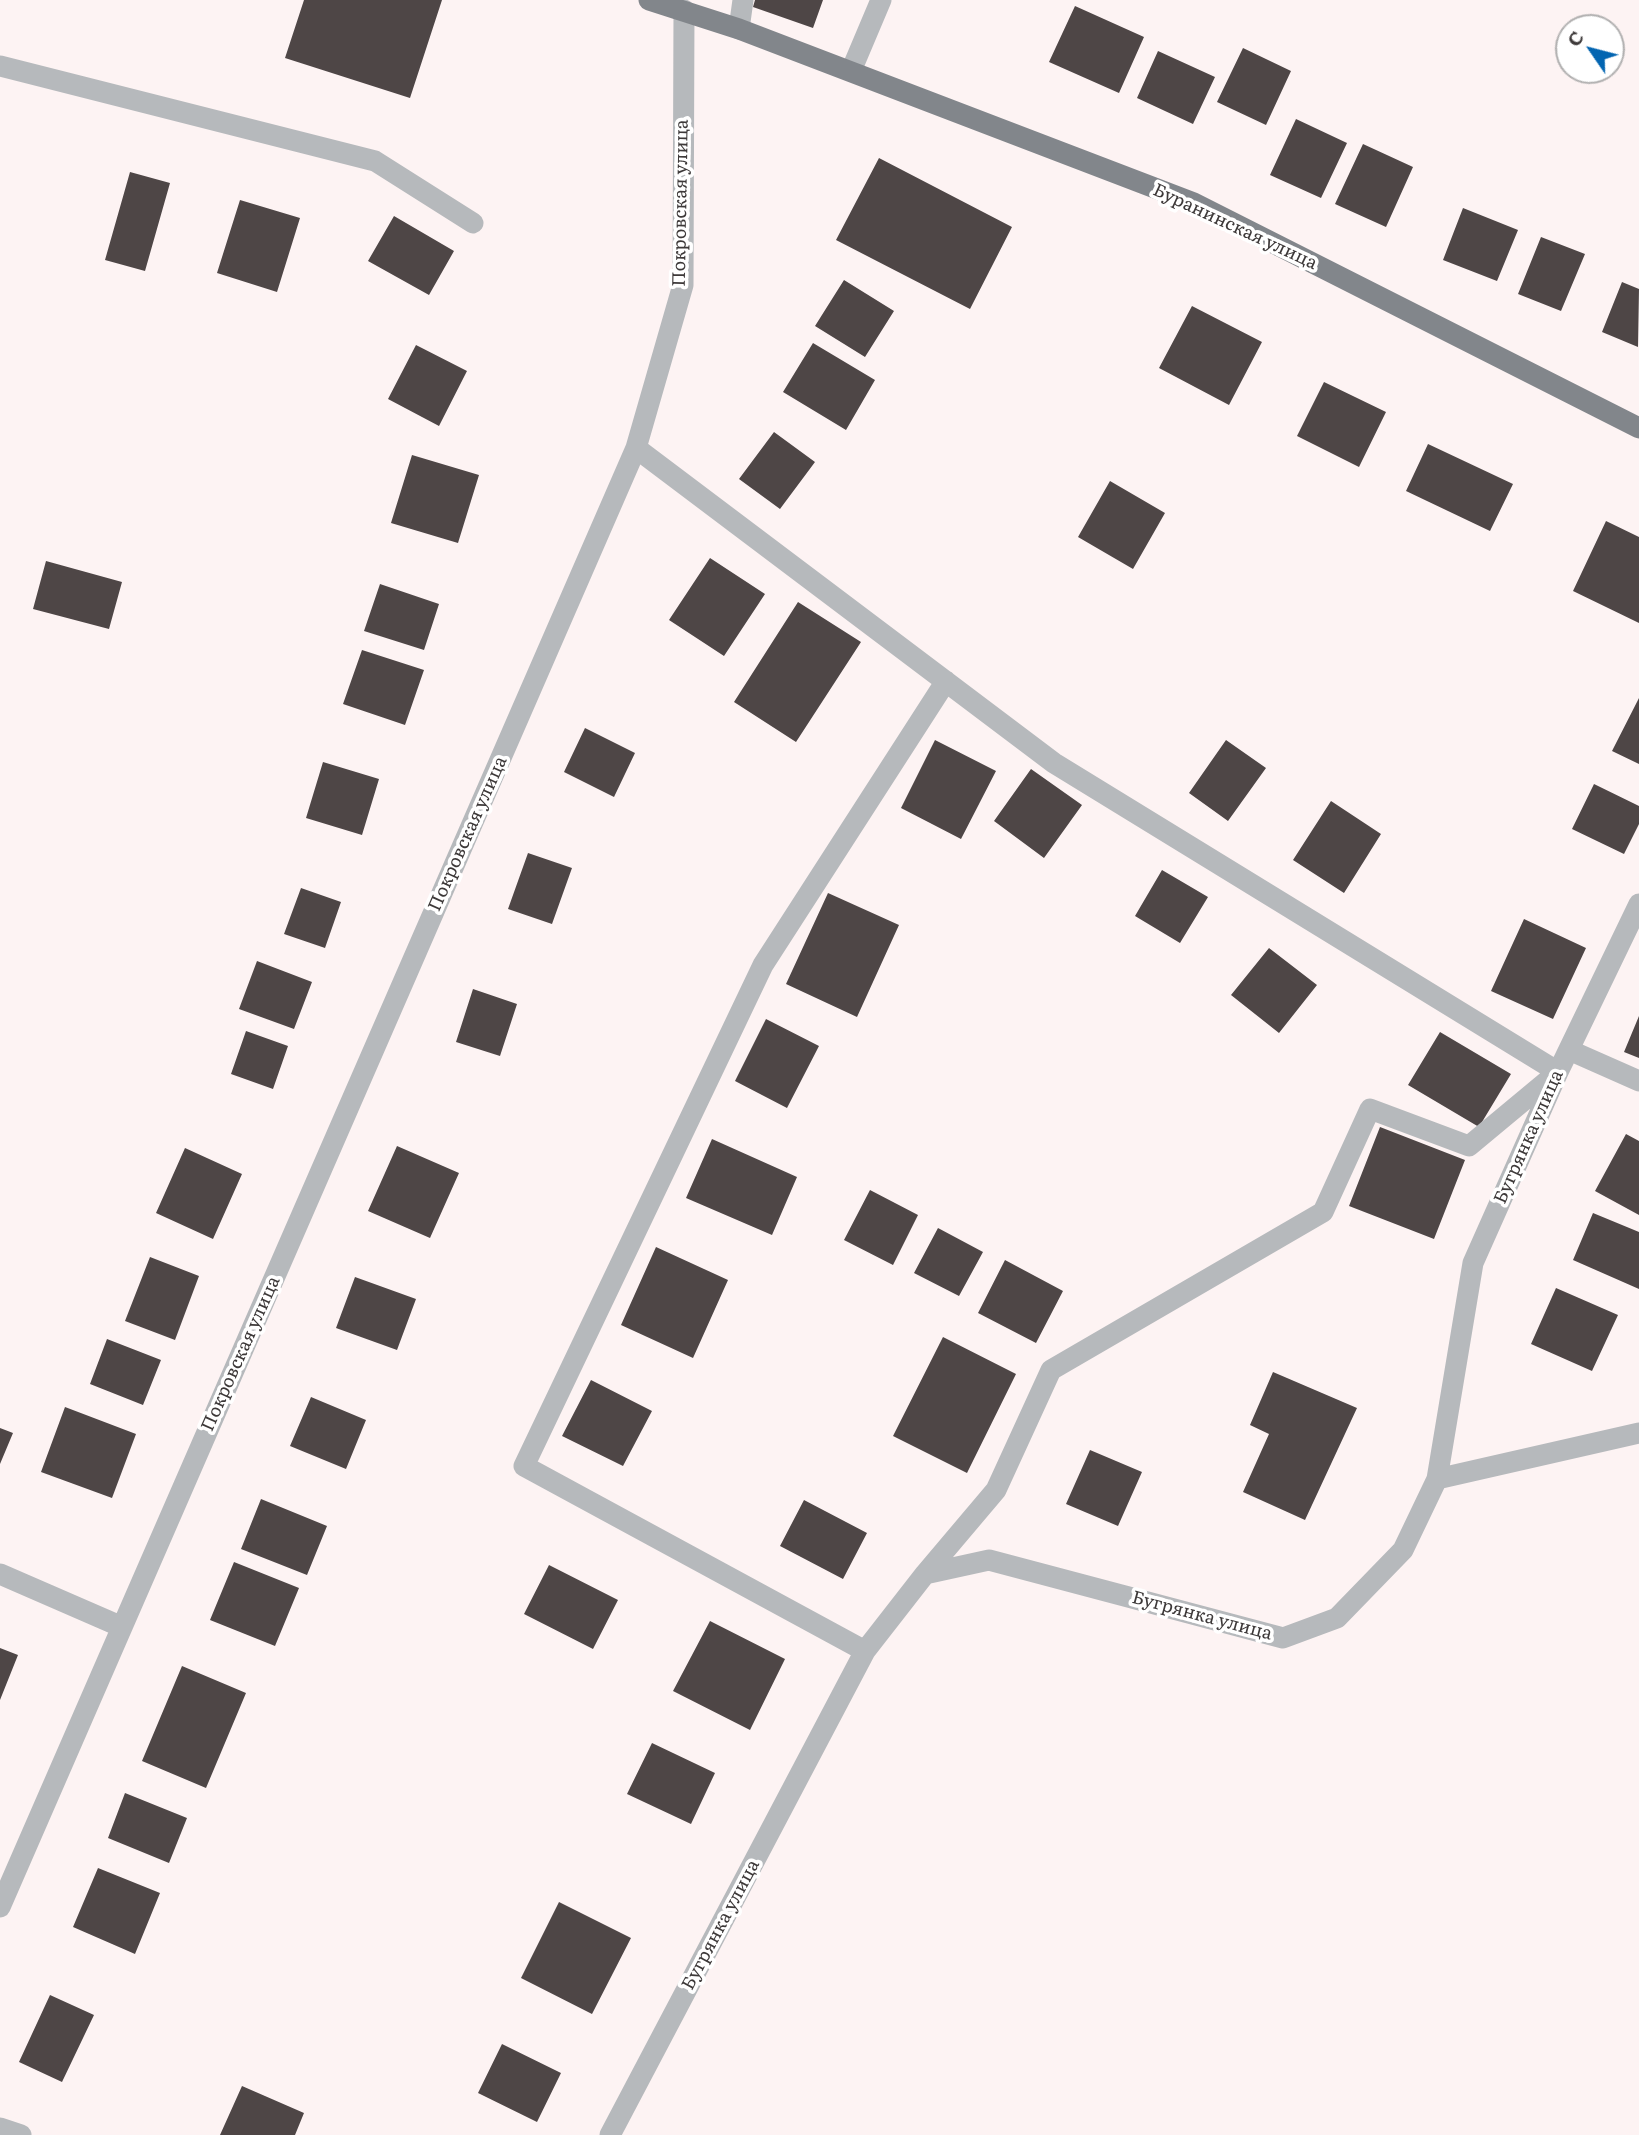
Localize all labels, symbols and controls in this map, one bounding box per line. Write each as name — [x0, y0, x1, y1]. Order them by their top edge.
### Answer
north arrow — [1555, 14, 1625, 84]
text: С — [1559, 25, 1590, 52]
street label: Покровская улица — [669, 119, 693, 287]
street label: Буранинская улица — [1149, 179, 1321, 275]
street label: Покровская улица — [424, 753, 512, 915]
street label: Бугрянка улица — [1490, 1067, 1568, 1207]
street label: Покровская улица — [197, 1273, 285, 1435]
street label: Бугрянка улица — [1130, 1587, 1274, 1645]
street label: Бугрянка улица — [678, 1856, 764, 1994]

